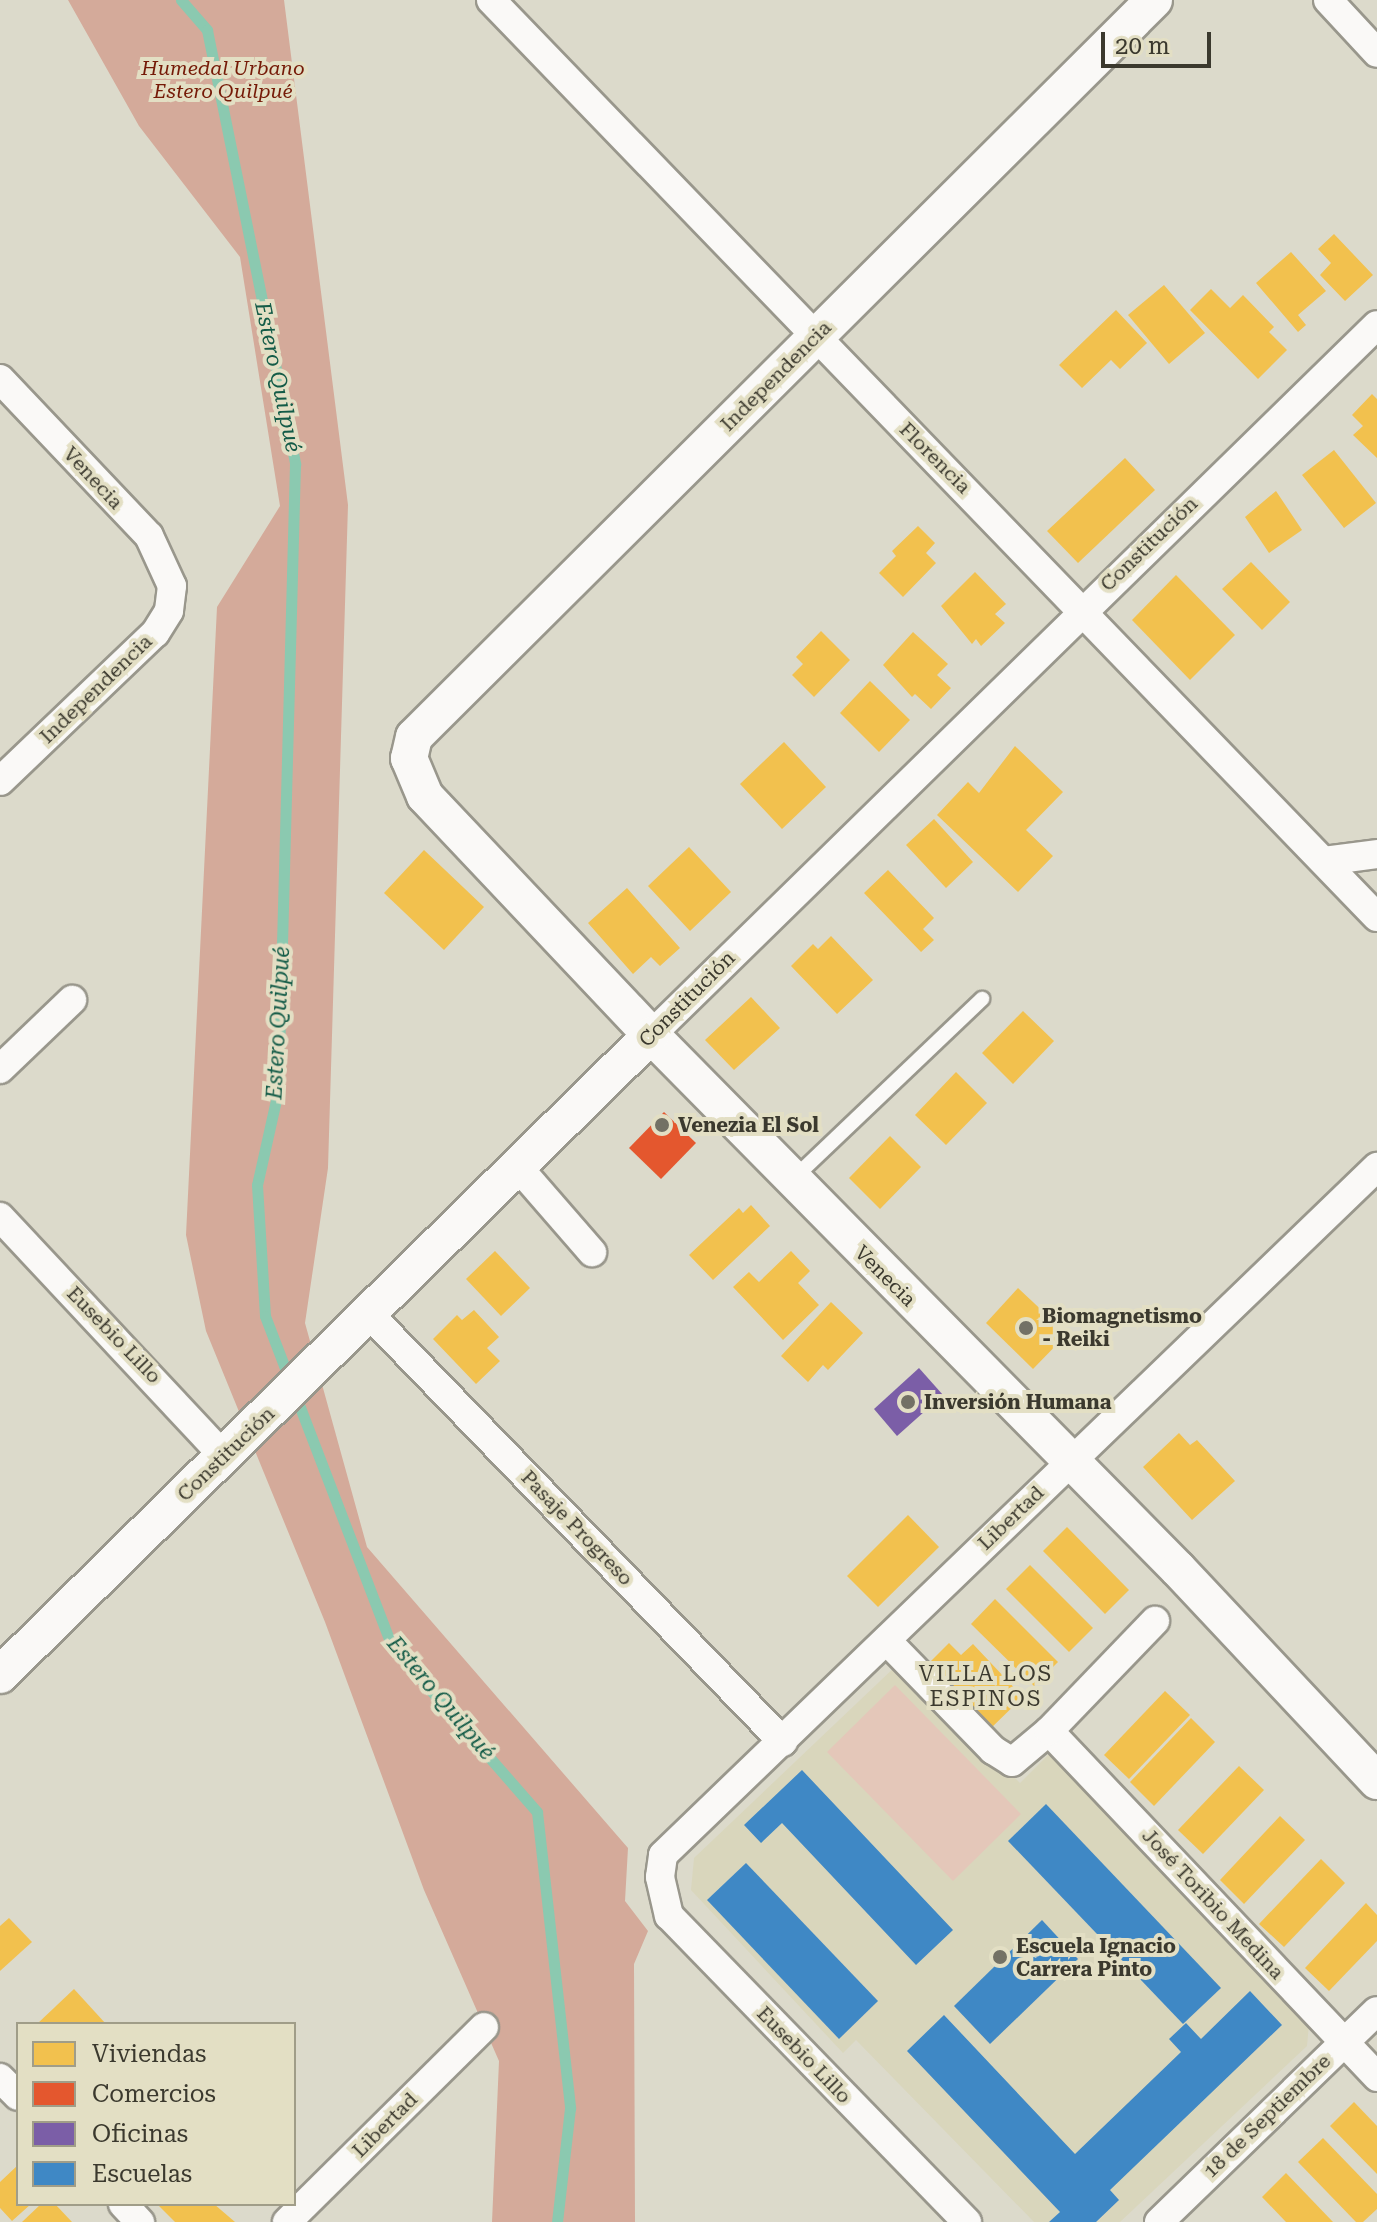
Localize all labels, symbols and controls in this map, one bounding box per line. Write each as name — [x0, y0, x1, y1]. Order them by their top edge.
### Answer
scale bar — [1105, 16, 1215, 66]
text: 20 m — [1115, 32, 1170, 60]
park label: Humedal Urbano Estero Quilpué — [141, 56, 305, 103]
water label: Estero Quilpué — [249, 299, 307, 455]
street label: Independencia — [716, 316, 836, 436]
street label: Florencia — [894, 417, 976, 499]
street label: Venecia — [58, 442, 128, 514]
street label: Constitución — [1095, 492, 1203, 596]
street label: Independencia — [35, 630, 157, 748]
water label: Estero Quilpué — [261, 946, 295, 1100]
street label: Constitución — [634, 946, 740, 1052]
place label: Venezia El Sol — [678, 1113, 819, 1137]
marker: Venezia El Sol — [653, 1116, 671, 1134]
street label: Venecia — [850, 1241, 920, 1311]
street label: Eusebio Lillo — [62, 1282, 166, 1388]
place label: Biomagnetismo - Reiki — [1042, 1304, 1202, 1351]
marker: Biomagnetismo - Reiki — [1017, 1319, 1035, 1337]
place label: Inversión Humana — [924, 1390, 1111, 1414]
marker: Inversión Humana — [899, 1393, 917, 1411]
street label: Constitución — [172, 1402, 280, 1506]
street label: Pasaje Progreso — [516, 1466, 638, 1590]
street label: Libertad — [973, 1481, 1049, 1555]
water label: Estero Quilpué — [382, 1631, 500, 1765]
district label: VILLA LOS ESPINOS — [919, 1660, 1053, 1712]
street label: José Toribio Medina — [1137, 1824, 1289, 1984]
place label: Escuela Ignacio Carrera Pinto — [1016, 1934, 1176, 1981]
marker: Escuela Ignacio Carrera Pinto — [991, 1948, 1009, 1966]
street label: Eusebio Lillo — [752, 2002, 856, 2108]
legend — [16, 2022, 296, 2206]
text: Viviendas — [92, 2040, 206, 2068]
street label: 18 de Septiembre — [1198, 2049, 1336, 2183]
text: Comercios — [92, 2080, 216, 2108]
street label: Libertad — [348, 2088, 422, 2162]
text: Oficinas — [92, 2120, 188, 2148]
text: Escuelas — [92, 2160, 192, 2188]

